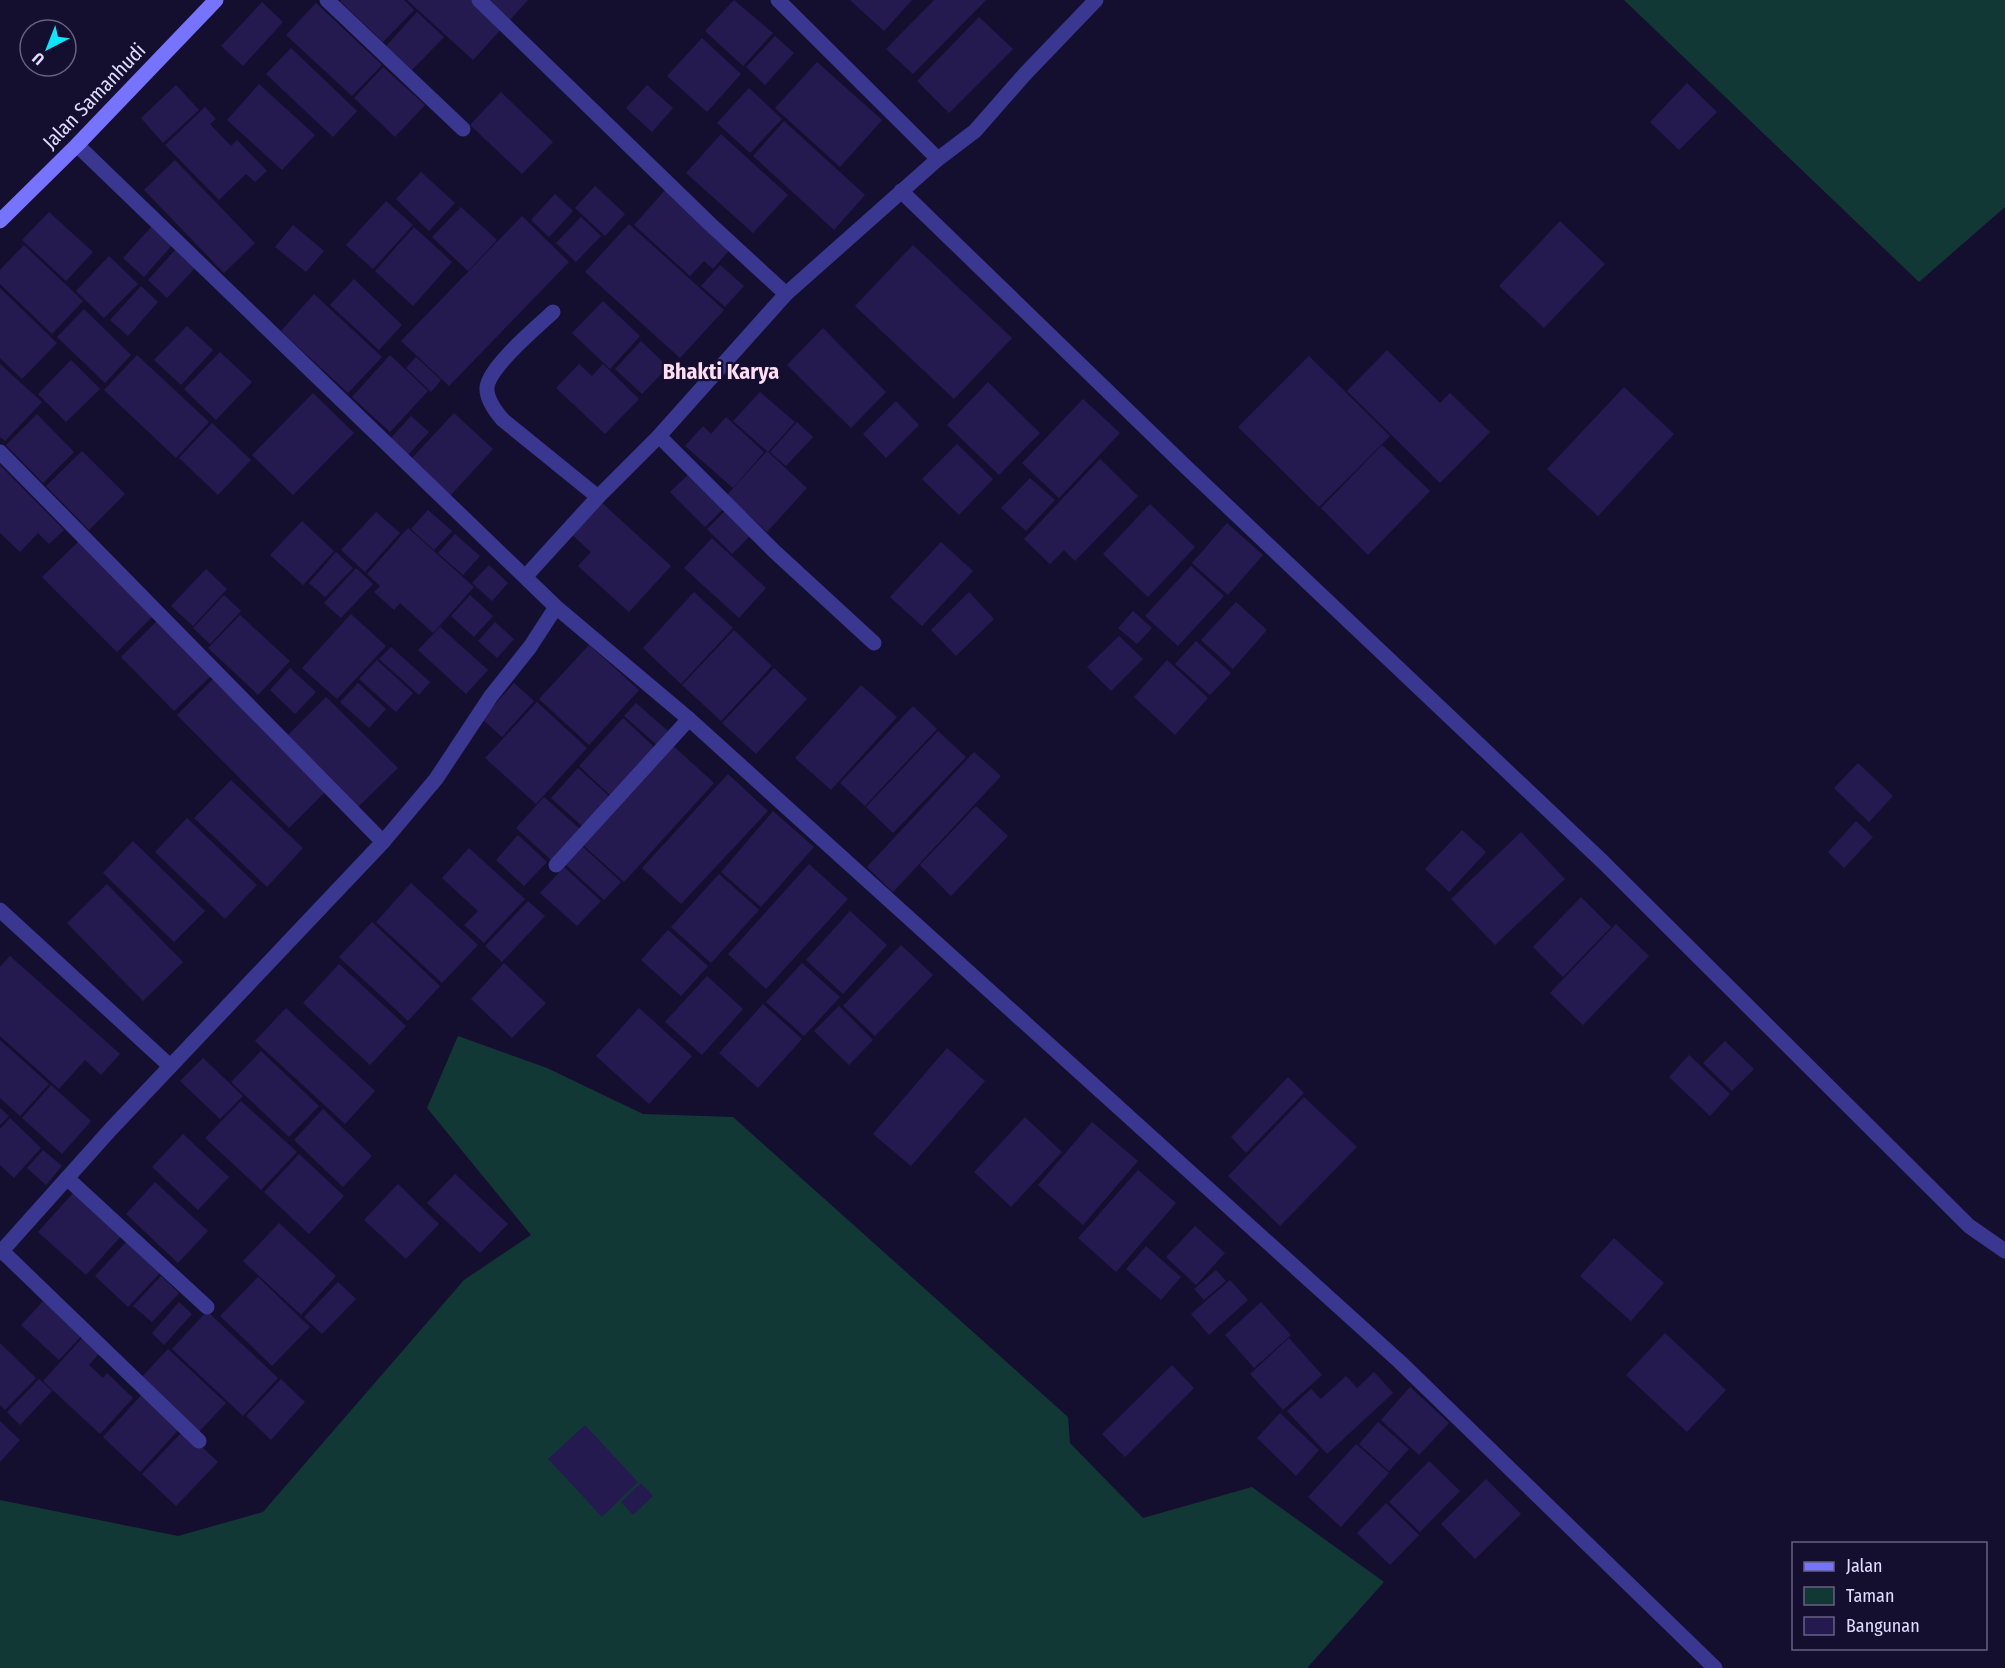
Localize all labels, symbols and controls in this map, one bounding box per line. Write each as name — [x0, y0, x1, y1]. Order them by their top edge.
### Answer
north arrow — [18, 18, 78, 78]
street label: Jalan Samanhudi — [38, 38, 150, 154]
text: U — [28, 49, 48, 69]
district label: Bhakti Karya — [663, 358, 779, 385]
legend — [1792, 1542, 1987, 1650]
text: Jalan — [1846, 1555, 1883, 1577]
text: Taman — [1846, 1585, 1894, 1607]
text: Bangunan — [1846, 1615, 1920, 1637]

